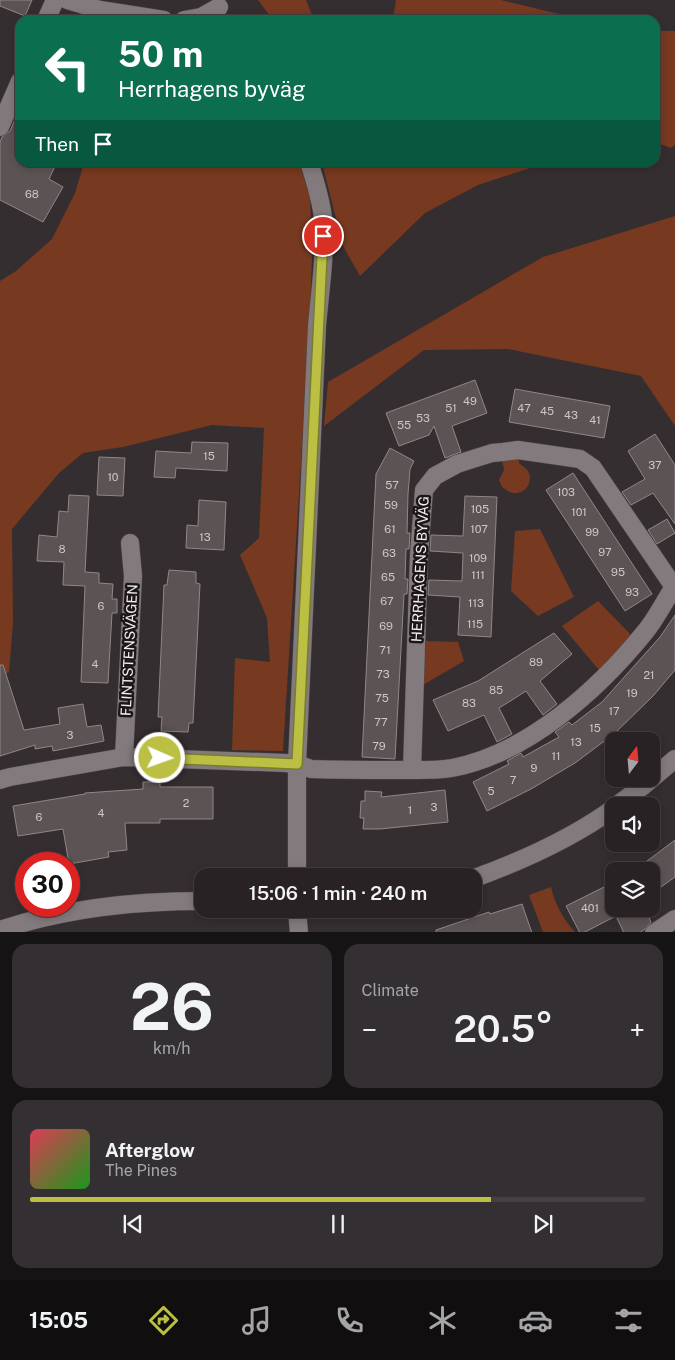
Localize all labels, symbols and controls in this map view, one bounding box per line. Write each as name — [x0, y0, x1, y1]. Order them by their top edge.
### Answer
text: 50 m — [118, 34, 203, 75]
icon: left — [35, 35, 100, 100]
text: Herrhagens byväg — [118, 76, 306, 102]
icon: arrive — [89, 130, 117, 158]
text: Then — [35, 133, 79, 155]
house number: 68 — [25, 188, 39, 200]
pin — [302, 215, 344, 257]
icon: arrive — [309, 222, 337, 250]
house number: 49 — [463, 395, 477, 407]
house number: 51 — [445, 402, 457, 414]
house number: 47 — [517, 402, 531, 414]
house number: 45 — [540, 405, 554, 417]
house number: 43 — [564, 409, 578, 421]
house number: 53 — [416, 412, 430, 424]
house number: 41 — [589, 414, 601, 426]
house number: 55 — [397, 419, 411, 431]
house number: 15 — [203, 450, 215, 462]
house number: 37 — [648, 459, 662, 471]
house number: 10 — [107, 471, 119, 483]
house number: 57 — [385, 479, 399, 491]
house number: 103 — [557, 486, 575, 498]
street label: HERRHAGENS BYVÄG — [406, 495, 432, 642]
house number: 59 — [384, 499, 398, 511]
house number: 105 — [471, 503, 489, 515]
house number: 101 — [571, 506, 587, 518]
house number: 61 — [384, 523, 396, 535]
house number: 107 — [470, 523, 488, 535]
house number: 99 — [585, 526, 599, 538]
house number: 13 — [199, 531, 211, 543]
house number: 8 — [58, 543, 66, 555]
house number: 97 — [598, 546, 612, 558]
house number: 63 — [382, 547, 396, 559]
house number: 109 — [469, 552, 487, 564]
house number: 95 — [611, 566, 625, 578]
house number: 111 — [471, 569, 485, 581]
house number: 65 — [381, 571, 395, 583]
street label: FLINTSTENSVÄGEN — [116, 584, 140, 716]
house number: 93 — [625, 586, 639, 598]
house number: 67 — [380, 595, 394, 607]
house number: 113 — [468, 597, 484, 609]
house number: 6 — [98, 600, 105, 612]
house number: 115 — [467, 618, 483, 630]
house number: 69 — [379, 620, 393, 632]
house number: 71 — [379, 644, 391, 656]
house number: 89 — [529, 656, 543, 668]
house number: 4 — [92, 658, 99, 670]
house number: 73 — [376, 668, 390, 680]
house number: 21 — [643, 669, 655, 681]
house number: 85 — [489, 684, 503, 696]
house number: 19 — [626, 687, 638, 699]
house number: 75 — [375, 692, 389, 704]
house number: 83 — [462, 697, 476, 709]
house number: 17 — [608, 705, 620, 717]
house number: 77 — [374, 716, 388, 728]
house number: 15 — [589, 722, 601, 734]
house number: 3 — [67, 729, 74, 741]
position arrow — [133, 731, 185, 783]
north arrow — [605, 732, 660, 788]
map controls — [605, 732, 660, 917]
house number: 13 — [570, 736, 582, 748]
house number: 79 — [372, 740, 386, 752]
house number: 11 — [552, 750, 560, 762]
house number: 9 — [531, 762, 538, 774]
house number: 7 — [510, 774, 517, 786]
house number: 5 — [487, 785, 495, 797]
house number: 2 — [183, 797, 190, 809]
button: sound — [605, 797, 660, 852]
house number: 3 — [431, 801, 438, 813]
house number: 1 — [408, 804, 412, 816]
house number: 4 — [98, 807, 105, 819]
house number: 6 — [36, 811, 43, 823]
speed limit sign: 30 — [15, 852, 80, 917]
button: layers — [605, 862, 660, 917]
text: 15:06 · 1 min · 240 m — [249, 882, 427, 904]
house number: 401 — [581, 902, 599, 914]
text: 26 — [130, 968, 214, 1045]
text: Climate — [362, 981, 419, 1000]
text: 20.5° — [453, 1006, 553, 1051]
text: − — [362, 1013, 377, 1046]
text: + — [629, 1013, 645, 1046]
text: km/h — [153, 1039, 191, 1058]
text: Afterglow — [105, 1139, 195, 1161]
text: The Pines — [105, 1161, 177, 1180]
icon: previous — [119, 1210, 147, 1238]
icon: pause — [324, 1210, 352, 1238]
icon: next — [529, 1210, 557, 1238]
icon: directions — [146, 1303, 181, 1338]
icon: music — [239, 1303, 274, 1338]
icon: phone — [332, 1303, 367, 1338]
icon: climate — [425, 1303, 460, 1338]
icon: car — [518, 1303, 553, 1338]
icon: filters — [611, 1303, 646, 1338]
text: 15:05 — [29, 1307, 88, 1333]

